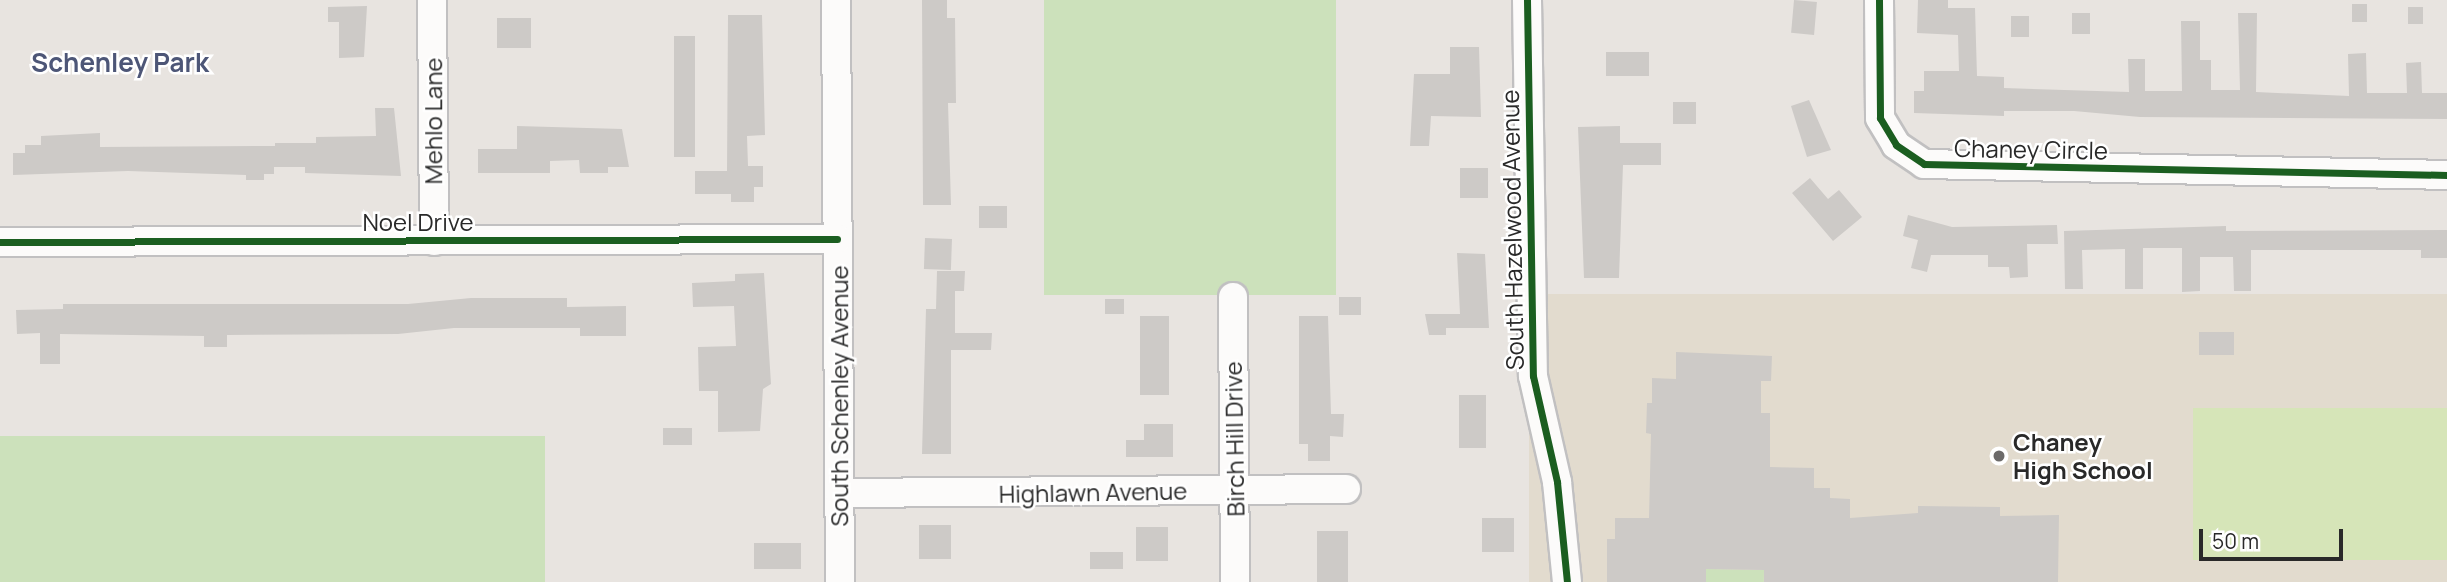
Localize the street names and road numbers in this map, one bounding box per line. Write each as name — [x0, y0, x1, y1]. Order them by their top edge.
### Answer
street label: Mehlo Lane — [419, 58, 447, 184]
street label: South Hazelwood Avenue — [1495, 89, 1529, 371]
street label: Chaney Circle — [1954, 133, 2108, 165]
street label: Noel Drive — [362, 208, 474, 236]
street label: South Schenley Avenue — [825, 265, 853, 527]
street label: Birch Hill Drive — [1218, 361, 1250, 517]
street label: Highlawn Avenue — [998, 476, 1188, 508]

